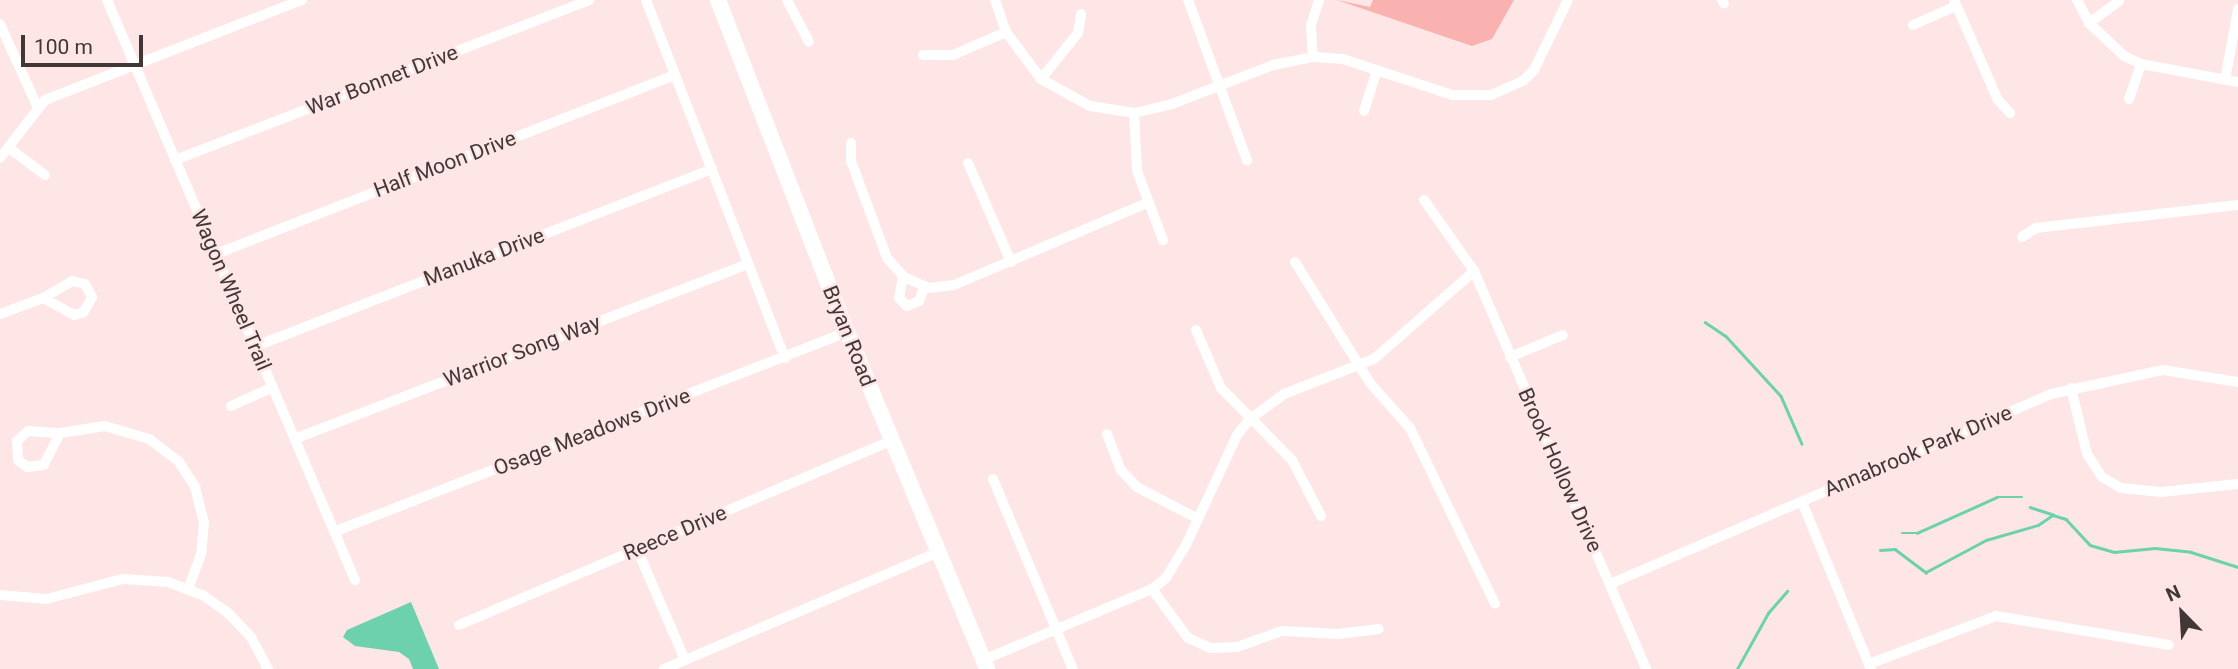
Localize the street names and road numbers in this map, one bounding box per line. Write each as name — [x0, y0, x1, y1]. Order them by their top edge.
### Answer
street label: War Bonnet Drive — [302, 39, 462, 121]
street label: Half Moon Drive — [370, 125, 520, 203]
street label: Wagon Wheel Trail — [186, 205, 276, 375]
street label: Manuka Drive — [420, 222, 548, 292]
street label: Bryan Road — [817, 282, 881, 390]
street label: Warrior Song Way — [440, 310, 604, 392]
street label: Osage Meadows Drive — [490, 383, 694, 481]
street label: Brook Hollow Drive — [1512, 384, 1608, 556]
street label: Annabrook Park Drive — [1820, 400, 2016, 502]
street label: Reece Drive — [620, 500, 730, 566]

